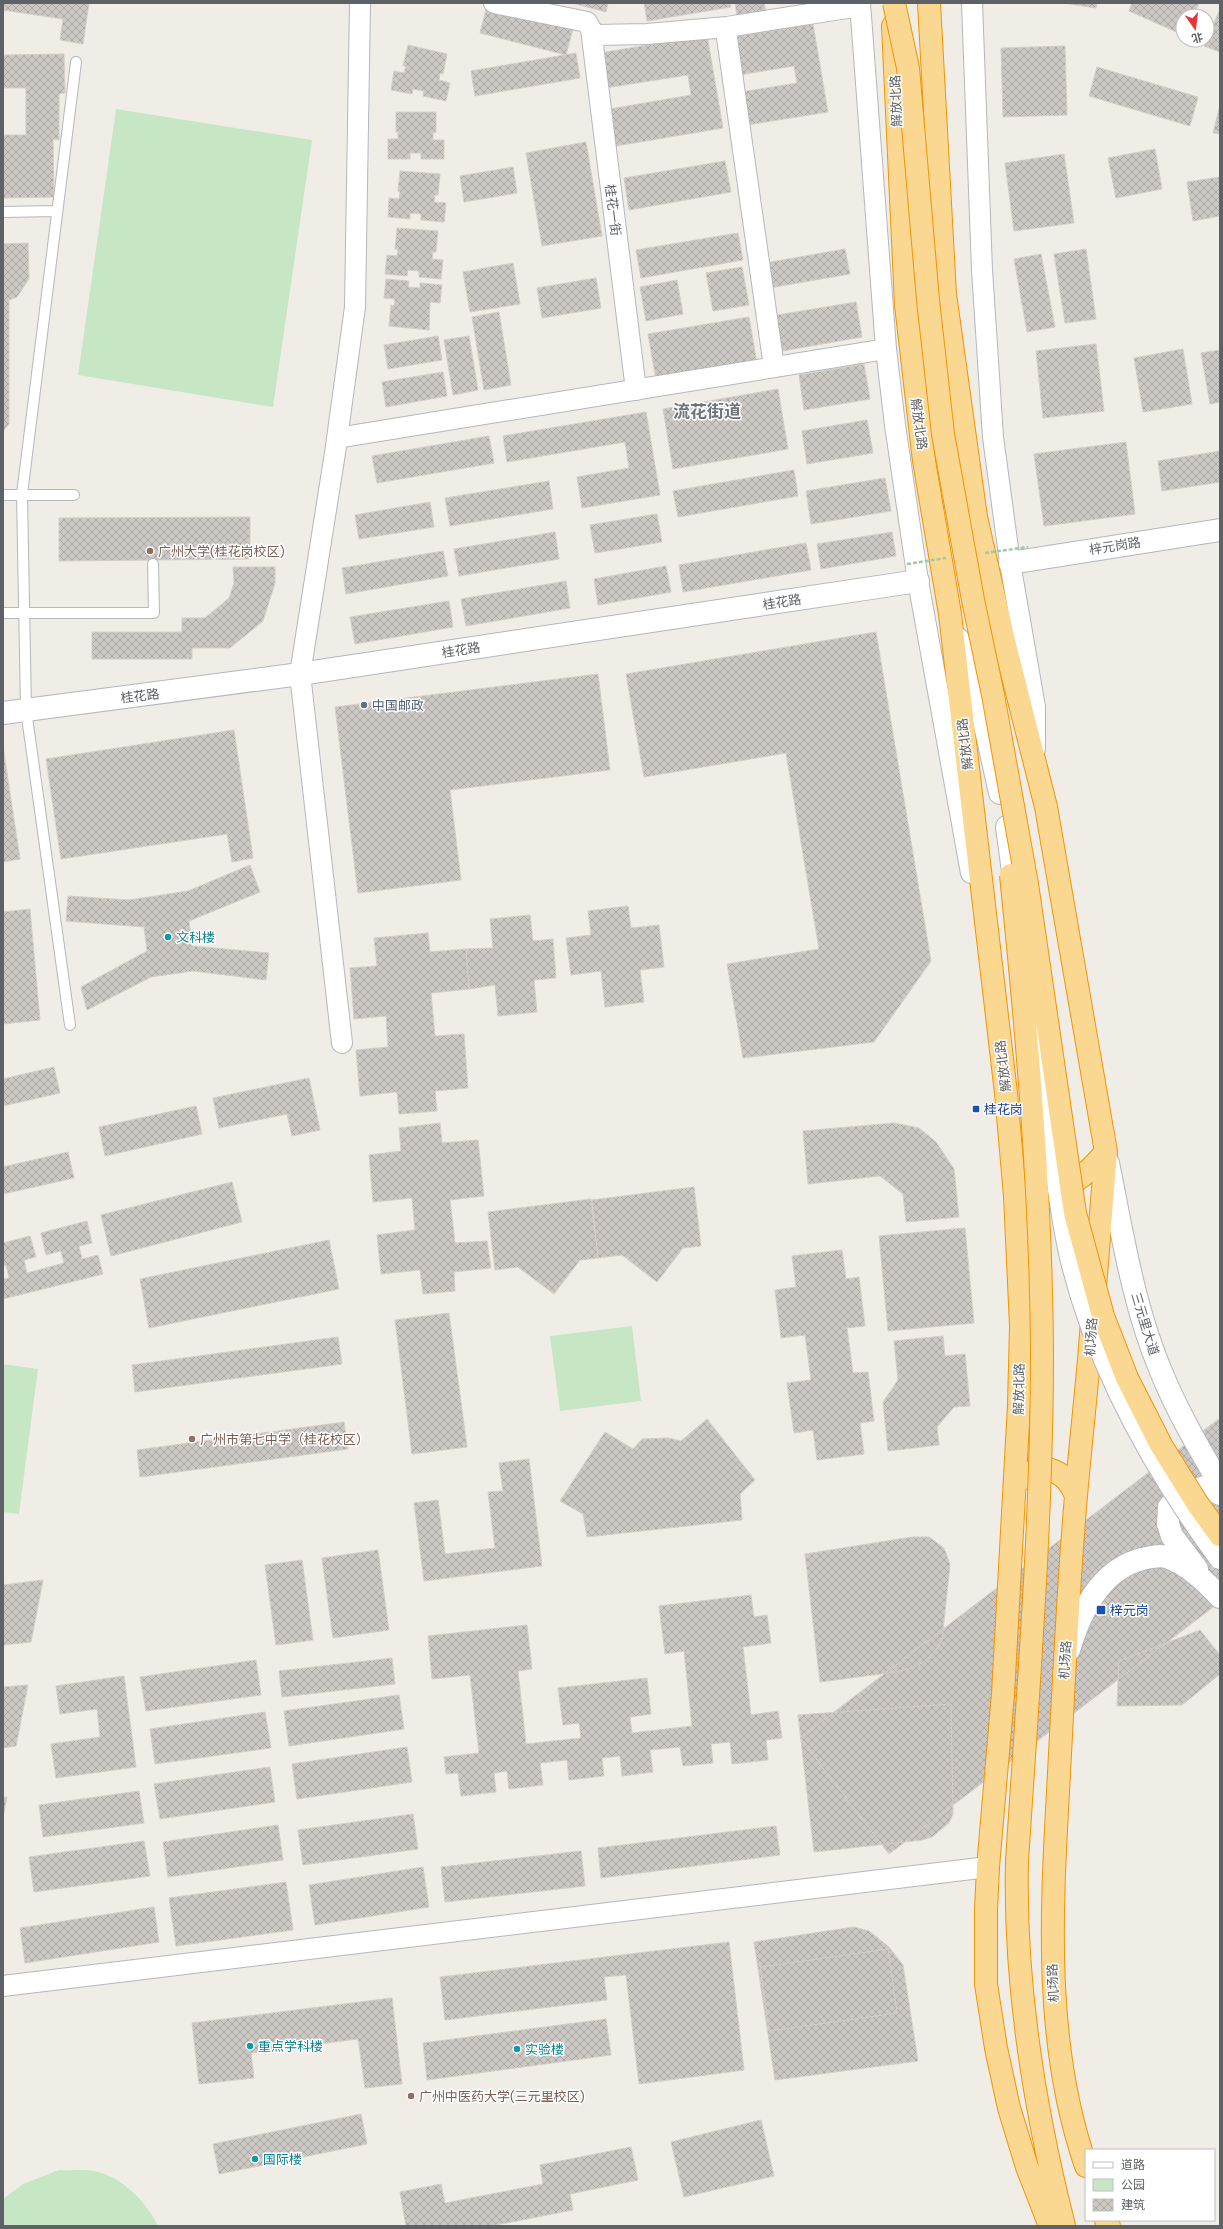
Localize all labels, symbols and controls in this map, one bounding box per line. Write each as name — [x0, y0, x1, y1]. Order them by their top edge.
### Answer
north arrow — [1175, 8, 1215, 48]
text: 北 — [1190, 30, 1204, 46]
street label: 解放北路 — [887, 75, 905, 127]
street label: 桂花一街 — [601, 183, 625, 237]
street label: 解放北路 — [907, 397, 931, 451]
district label: 流花街道 — [673, 400, 741, 422]
street label: 梓元岗路 — [1088, 534, 1142, 558]
place label: 广州大学(桂花岗校区) — [158, 543, 285, 560]
marker: 广州大学(桂花岗校区) — [145, 546, 155, 556]
street label: 桂花路 — [761, 591, 803, 613]
street label: 桂花路 — [440, 639, 482, 661]
street label: 桂花路 — [120, 685, 160, 707]
place label: 中国邮政 — [372, 697, 424, 714]
marker: 中国邮政 — [359, 700, 369, 710]
street label: 解放北路 — [953, 717, 977, 771]
place label: 文科楼 — [176, 929, 215, 946]
marker: 文科楼 — [163, 932, 173, 942]
street label: 解放北路 — [991, 1039, 1015, 1093]
place label: 桂花岗 — [984, 1101, 1023, 1118]
marker: 桂花岗 — [971, 1104, 981, 1114]
street label: 三元里大道 — [1127, 1290, 1163, 1358]
street label: 机场路 — [1081, 1317, 1101, 1357]
street label: 解放北路 — [1010, 1363, 1028, 1415]
place label: 广州市第七中学（桂花校区） — [200, 1431, 369, 1448]
marker: 广州市第七中学（桂花校区） — [187, 1434, 197, 1444]
place label: 梓元岗 — [1110, 1602, 1149, 1619]
marker: 梓元岗 — [1095, 1604, 1107, 1616]
street label: 机场路 — [1055, 1640, 1075, 1680]
street label: 机场路 — [1043, 1963, 1063, 2003]
place label: 重点学科楼 — [258, 2038, 323, 2055]
marker: 重点学科楼 — [245, 2041, 255, 2051]
place label: 实验楼 — [525, 2041, 564, 2058]
marker: 实验楼 — [512, 2044, 522, 2054]
place label: 广州中医药大学(三元里校区) — [419, 2088, 585, 2105]
marker: 广州中医药大学(三元里校区) — [406, 2091, 416, 2101]
legend — [1085, 2149, 1215, 2221]
place label: 国际楼 — [263, 2151, 302, 2168]
marker: 国际楼 — [250, 2154, 260, 2164]
text: 道路 — [1121, 2157, 1145, 2173]
text: 公园 — [1121, 2177, 1145, 2193]
text: 建筑 — [1121, 2197, 1145, 2213]

